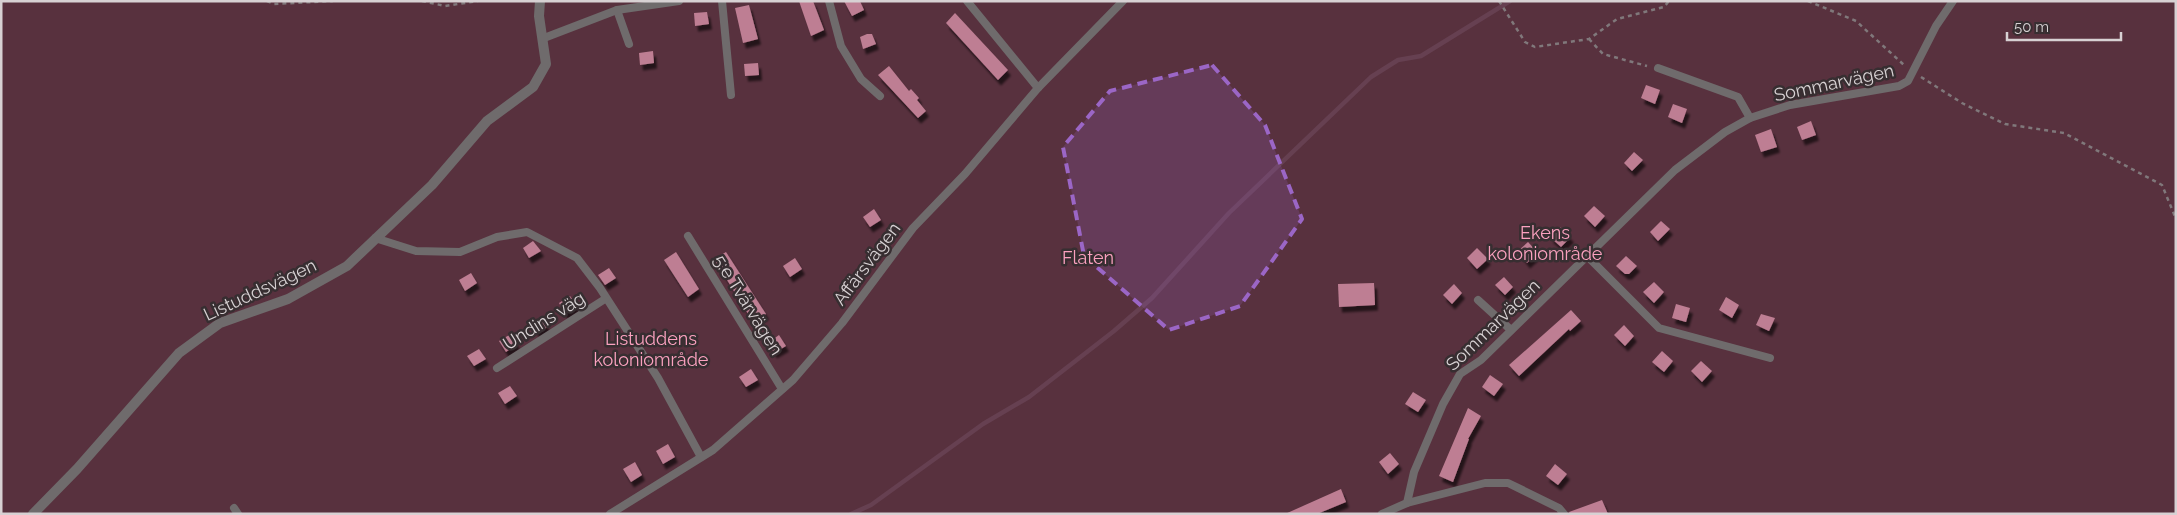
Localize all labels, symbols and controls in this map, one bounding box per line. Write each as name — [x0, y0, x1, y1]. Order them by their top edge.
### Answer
scale bar — [2007, 10, 2121, 42]
text: 50 m — [2014, 18, 2049, 36]
street label: Sommarvägen — [1772, 60, 1896, 105]
street label: Affärsvägen — [829, 218, 905, 309]
park label: Ekens koloniområde — [1488, 222, 1603, 264]
park label: Flaten — [1062, 247, 1114, 268]
street label: 5:e Tvärvägen — [709, 251, 788, 359]
street label: Listuddsvägen — [200, 254, 320, 325]
street label: Sommarvägen — [1441, 275, 1544, 375]
street label: Undins väg — [499, 287, 589, 354]
park label: Listuddens koloniområde — [594, 328, 709, 370]

